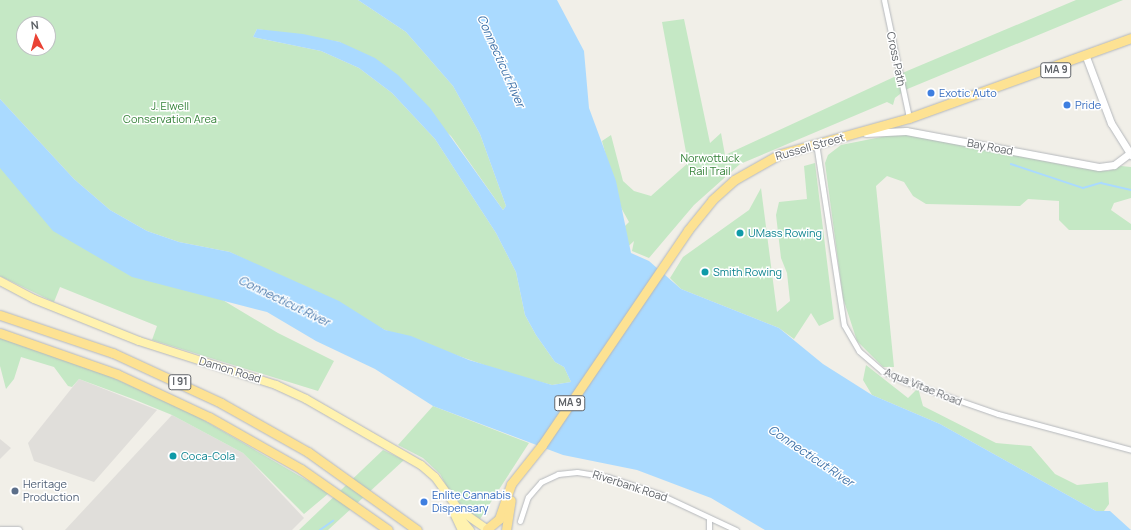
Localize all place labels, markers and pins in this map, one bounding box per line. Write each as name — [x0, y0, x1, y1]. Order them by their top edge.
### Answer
place label: Exotic Auto — [939, 86, 997, 100]
marker: Exotic Auto — [926, 88, 936, 98]
place label: Pride — [1075, 98, 1101, 112]
marker: Pride — [1062, 100, 1072, 110]
place label: UMass Rowing — [748, 226, 822, 240]
marker: UMass Rowing — [735, 228, 745, 238]
place label: Smith Rowing — [713, 265, 782, 279]
marker: Smith Rowing — [700, 267, 710, 277]
place label: Coca-Cola — [181, 449, 235, 463]
marker: Coca-Cola — [168, 451, 178, 461]
place label: Heritage Production — [23, 478, 79, 504]
marker: Heritage Production — [10, 486, 20, 496]
place label: Enlite Cannabis Dispensary — [432, 489, 511, 515]
marker: Enlite Cannabis Dispensary — [419, 497, 429, 507]

